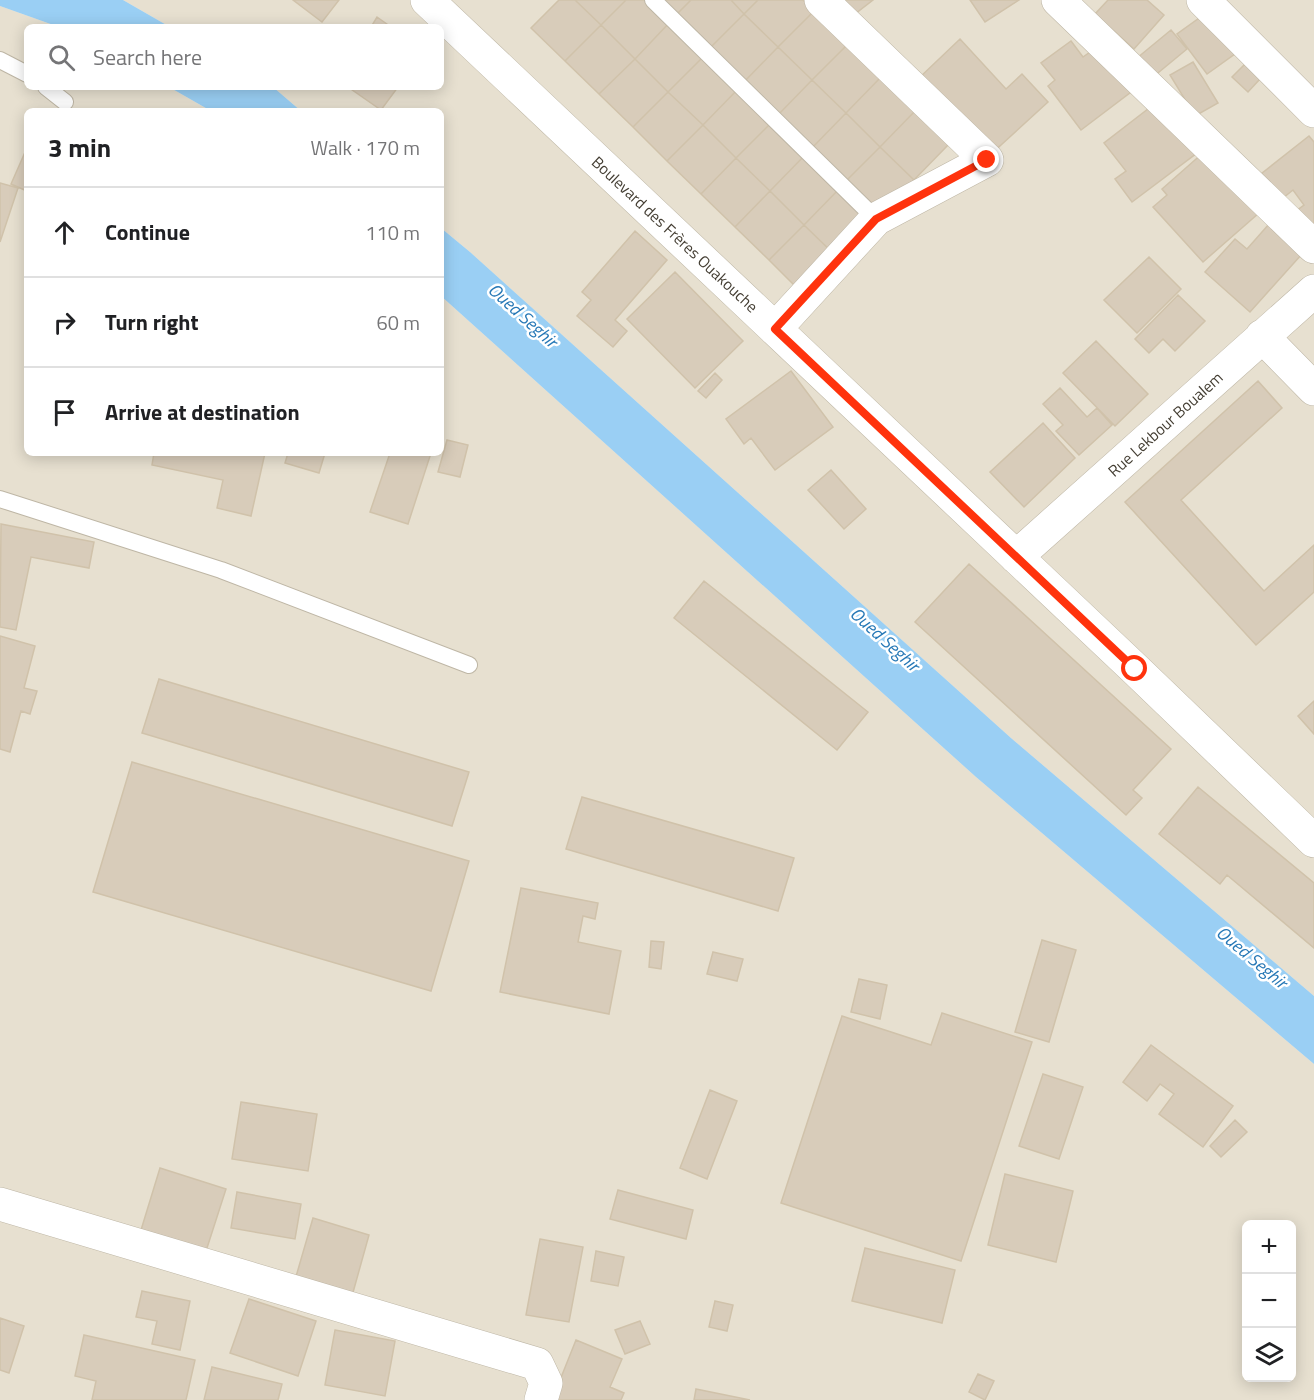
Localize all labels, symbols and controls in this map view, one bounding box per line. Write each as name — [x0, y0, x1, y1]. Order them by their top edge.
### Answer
search box — [24, 24, 444, 90]
text: Search here — [93, 40, 202, 74]
icon: search — [45, 41, 78, 74]
text: 3 min — [48, 128, 111, 167]
text: Walk · 170 m — [311, 132, 420, 163]
route end — [973, 146, 999, 172]
street label: Boulevard des Frères Ouakouche — [586, 150, 764, 318]
text: Continue — [105, 215, 190, 249]
icon: ahead — [48, 216, 81, 249]
text: 110 m — [365, 217, 420, 248]
water label: Oued Seghir — [482, 276, 566, 355]
text: Turn right — [105, 305, 199, 339]
icon: right — [48, 306, 81, 339]
text: 60 m — [376, 307, 420, 338]
street label: Rue Lekbour Boualem — [1102, 366, 1228, 482]
text: Arrive at destination — [105, 395, 300, 429]
icon: arrive — [48, 396, 81, 429]
water label: Oued Seghir — [844, 600, 928, 679]
route start — [1121, 655, 1147, 681]
water label: Oued Seghir — [1211, 919, 1295, 996]
map controls — [1242, 1220, 1296, 1382]
button: + — [1242, 1220, 1296, 1274]
button: − — [1242, 1274, 1296, 1328]
button: layers — [1242, 1328, 1296, 1382]

